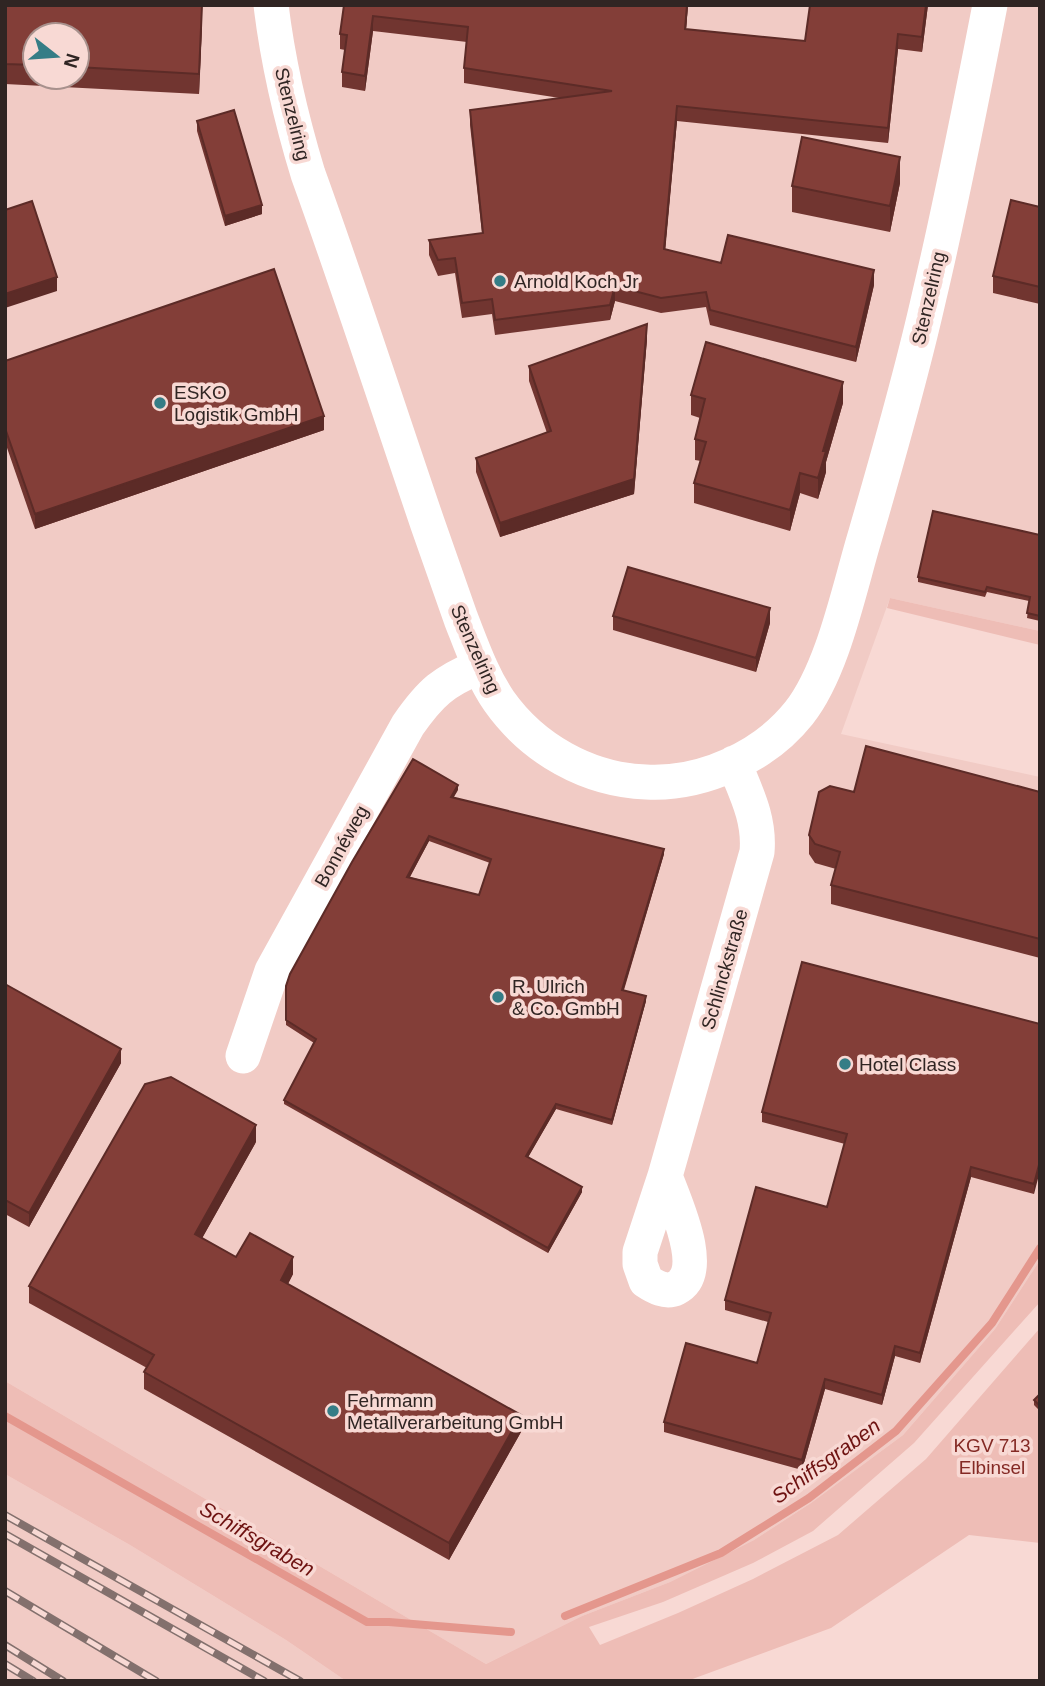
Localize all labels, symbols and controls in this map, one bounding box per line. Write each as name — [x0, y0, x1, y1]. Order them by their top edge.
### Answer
north arrow — [21, 21, 91, 91]
text: N — [60, 51, 84, 70]
street label: Stenzelring — [271, 65, 314, 163]
street label: Stenzelring — [908, 249, 949, 347]
place label: Arnold Koch Jr — [514, 271, 639, 292]
marker: Arnold Koch Jr — [492, 273, 508, 289]
place label: ESKO Logistik GmbH — [174, 382, 299, 425]
marker: ESKO Logistik GmbH — [152, 395, 168, 411]
street label: Stenzelring — [447, 602, 504, 697]
street label: Bonnéweg — [310, 802, 372, 891]
street label: Schlinckstraße — [697, 906, 752, 1032]
place label: R. Ulrich & Co. GmbH — [512, 976, 620, 1019]
marker: R. Ulrich & Co. GmbH — [490, 989, 506, 1005]
place label: Hotel Class — [859, 1054, 956, 1075]
marker: Hotel Class — [837, 1056, 853, 1072]
place label: Fehrmann Metallverarbeitung GmbH — [347, 1390, 563, 1433]
marker: Fehrmann Metallverarbeitung GmbH — [325, 1403, 341, 1419]
water label: Schiffsgraben — [767, 1414, 884, 1508]
park label: KGV 713 Elbinsel — [953, 1435, 1031, 1478]
water label: Schiffsgraben — [196, 1497, 319, 1581]

